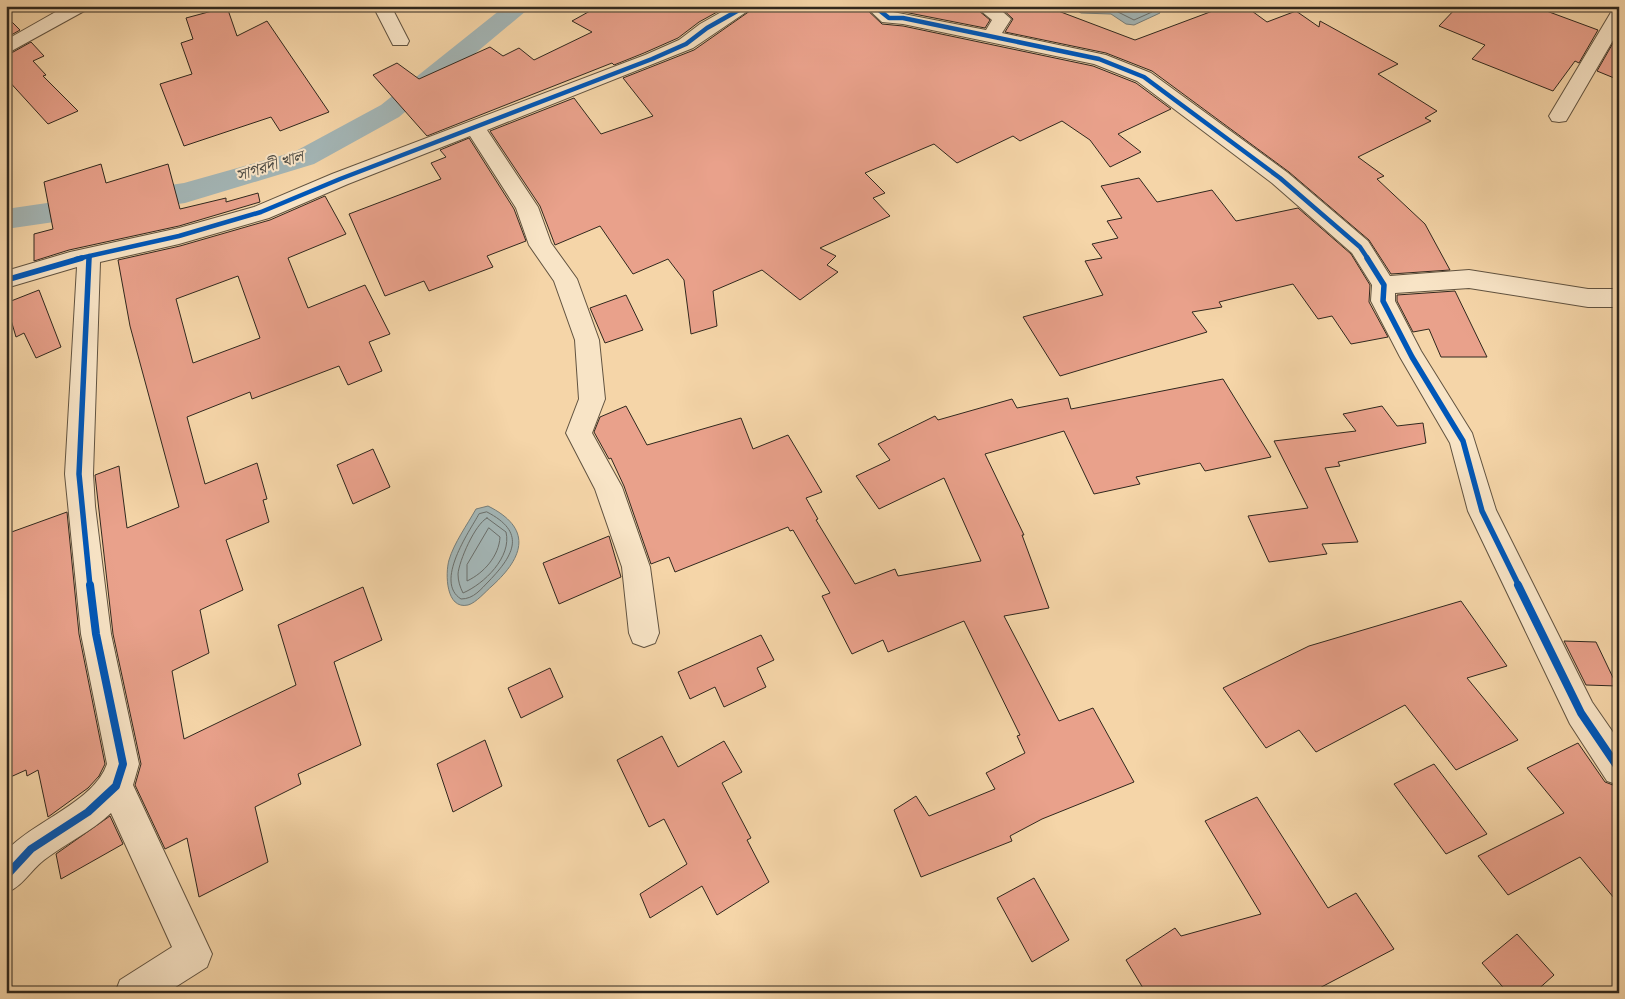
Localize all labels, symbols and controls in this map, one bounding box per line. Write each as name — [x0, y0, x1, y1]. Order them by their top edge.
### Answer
water label: সাগরদী খাল — [233, 145, 309, 185]

